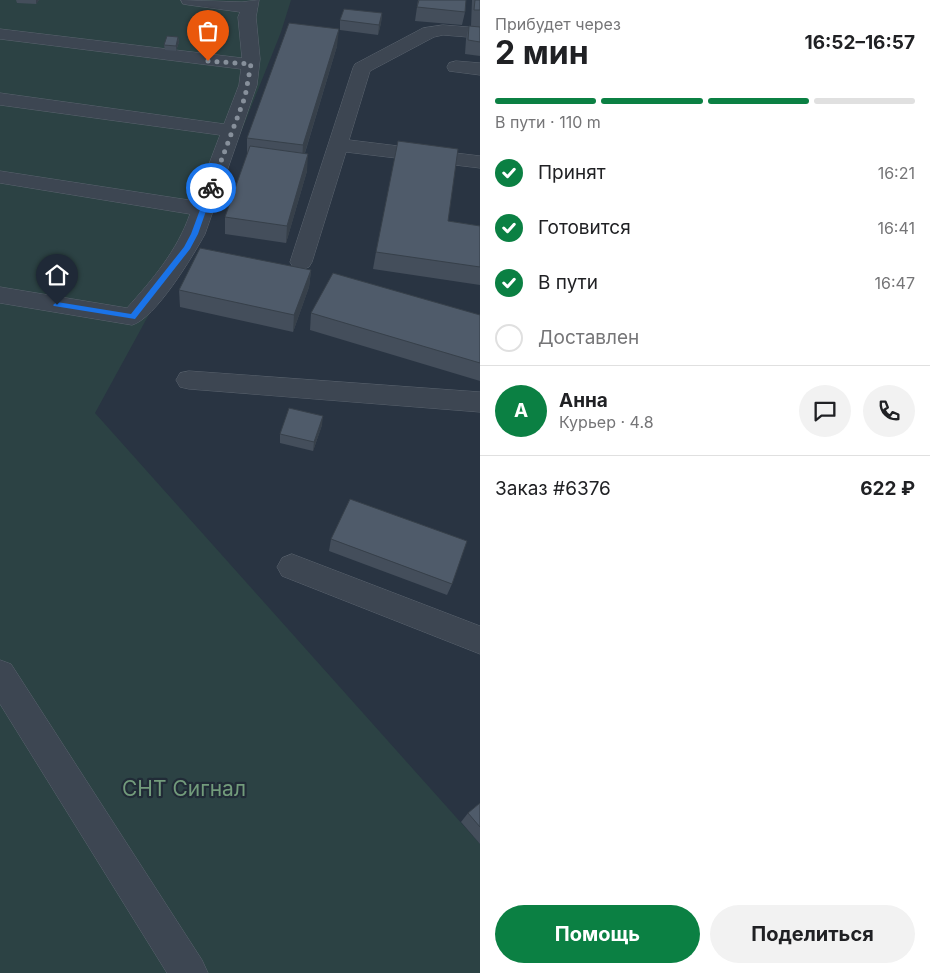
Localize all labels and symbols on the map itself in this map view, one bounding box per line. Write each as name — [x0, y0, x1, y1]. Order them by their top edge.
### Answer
pin — [187, 10, 229, 61]
courier — [186, 163, 236, 213]
pin — [36, 254, 78, 305]
park label: СНТ Сигнал — [122, 776, 246, 801]

